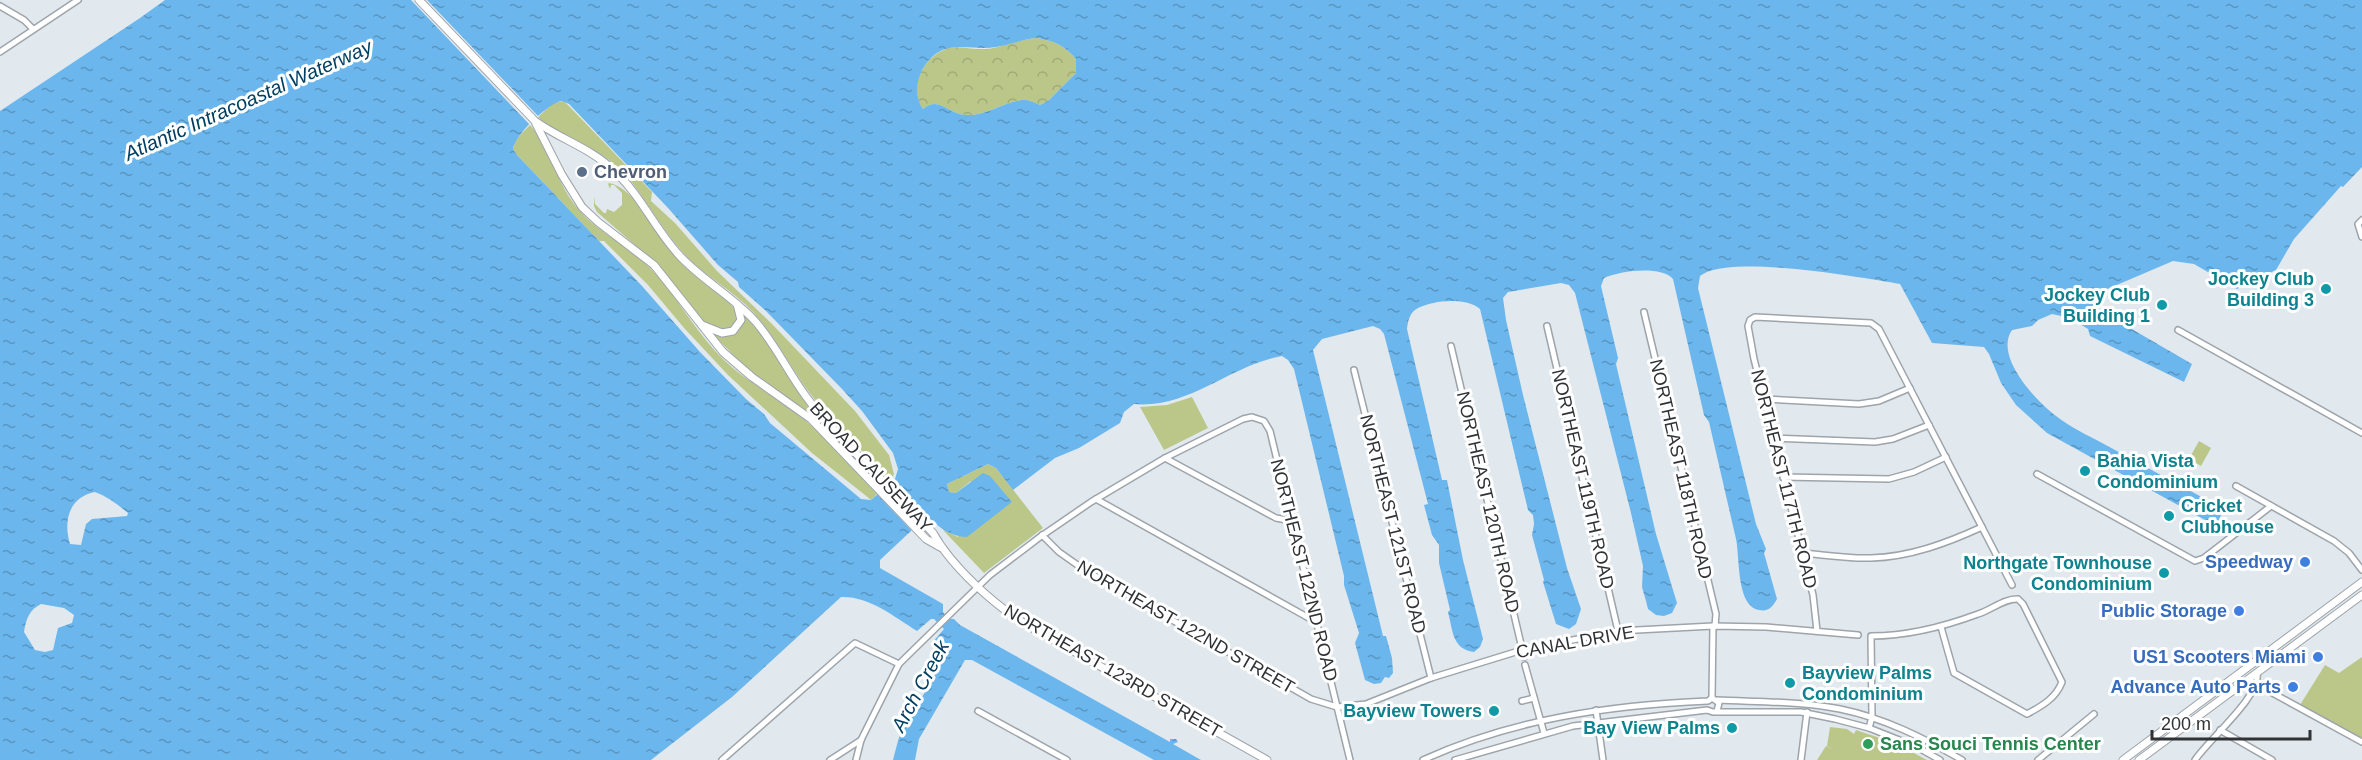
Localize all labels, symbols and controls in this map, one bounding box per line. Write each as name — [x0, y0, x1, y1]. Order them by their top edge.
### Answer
water label: Atlantic Intracoastal Waterway — [120, 35, 376, 165]
place label: Chevron — [594, 162, 667, 182]
marker: Chevron — [575, 165, 589, 179]
place label: Jockey Club Building 3 — [2208, 269, 2314, 310]
marker: Jockey Club Building 3 — [2319, 282, 2333, 296]
place label: Jockey Club Building 1 — [2044, 285, 2150, 326]
marker: Jockey Club Building 1 — [2155, 298, 2169, 312]
street label: NORTHEAST 118TH ROAD — [1646, 357, 1716, 581]
street label: NORTHEAST 119TH ROAD — [1548, 367, 1618, 591]
street label: NORTHEAST 117TH ROAD — [1747, 367, 1821, 591]
street label: NORTHEAST 120TH ROAD — [1453, 389, 1523, 615]
street label: BROAD CAUSEWAY — [806, 398, 936, 536]
street label: NORTHEAST 121ST ROAD — [1356, 412, 1430, 636]
place label: Bahia Vista Condominium — [2097, 451, 2218, 492]
street label: NORTHEAST 122ND ROAD — [1267, 457, 1341, 683]
marker: Bahia Vista Condominium — [2078, 464, 2092, 478]
place label: Cricket Clubhouse — [2181, 496, 2274, 537]
marker: Cricket Clubhouse — [2162, 509, 2176, 523]
place label: Speedway — [2205, 552, 2293, 572]
place label: Northgate Townhouse Condominium — [1963, 553, 2152, 594]
marker: Speedway — [2298, 555, 2312, 569]
street label: NORTHEAST 122ND STREET — [1074, 556, 1298, 698]
marker: Northgate Townhouse Condominium — [2157, 566, 2171, 580]
street label: NORTHEAST 123RD STREET — [1001, 600, 1225, 742]
place label: Public Storage — [2101, 601, 2227, 621]
marker: Public Storage — [2232, 604, 2246, 618]
street label: CANAL DRIVE — [1514, 622, 1636, 662]
water label: Arch Creek — [886, 636, 954, 736]
place label: US1 Scooters Miami — [2133, 647, 2306, 667]
marker: US1 Scooters Miami — [2311, 650, 2325, 664]
place label: Bayview Palms Condominium — [1802, 663, 1932, 704]
marker: Bayview Palms Condominium — [1783, 676, 1797, 690]
place label: Advance Auto Parts — [2111, 677, 2281, 697]
marker: Advance Auto Parts — [2286, 680, 2300, 694]
place label: Bayview Towers — [1343, 701, 1482, 721]
scale bar — [2152, 703, 2310, 741]
marker: Bayview Towers — [1487, 704, 1501, 718]
text: 200 m — [2161, 714, 2211, 734]
place label: Bay View Palms — [1583, 718, 1720, 738]
marker: Bay View Palms — [1725, 721, 1739, 735]
place label: Sans Souci Tennis Center — [1880, 734, 2101, 754]
marker: Sans Souci Tennis Center — [1861, 737, 1875, 751]

